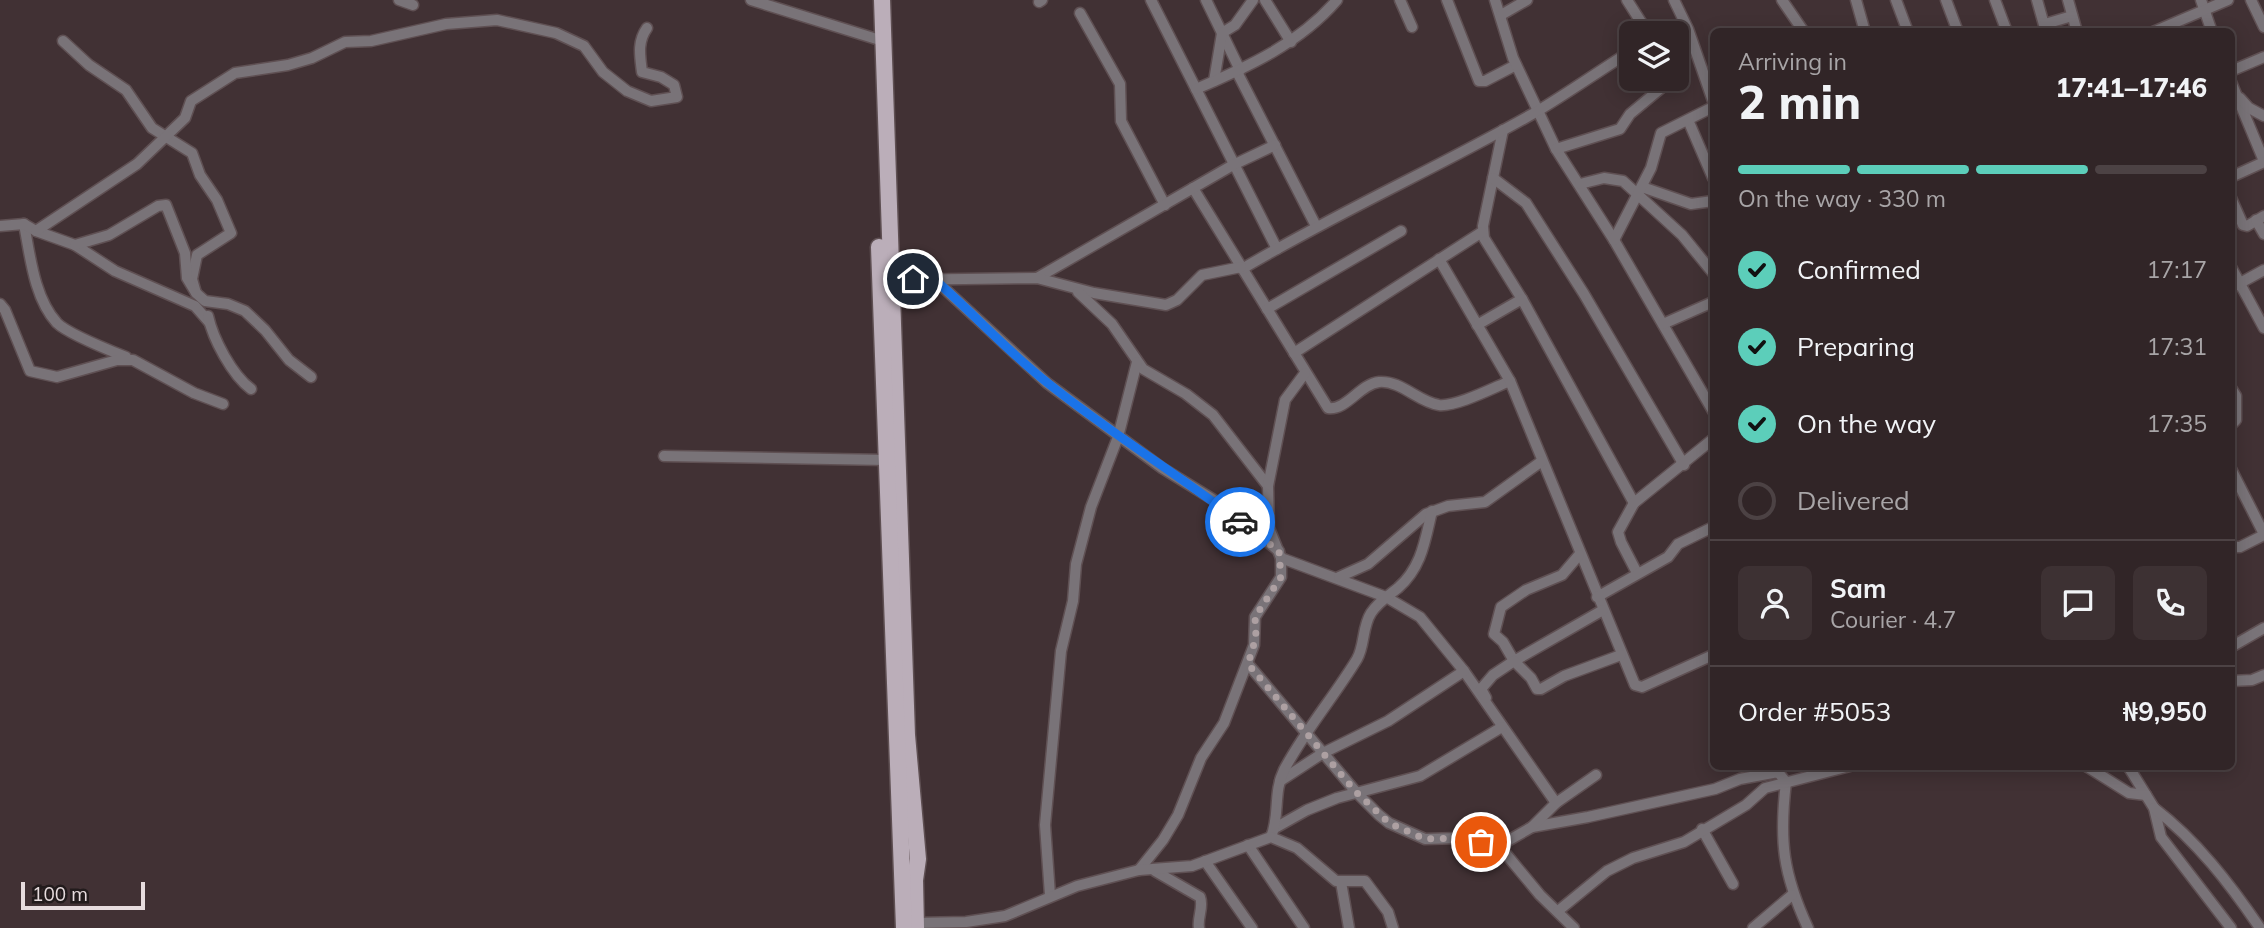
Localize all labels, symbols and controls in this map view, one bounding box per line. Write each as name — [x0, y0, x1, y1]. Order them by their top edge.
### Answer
map controls — [1619, 21, 1689, 91]
button: layers — [1619, 21, 1689, 91]
text: Arriving in — [1738, 47, 1847, 76]
text: 17:41–17:46 — [2056, 71, 2207, 104]
text: 2 min — [1738, 73, 1861, 131]
text: On the way · 330 m — [1738, 184, 1946, 213]
pin — [883, 249, 943, 309]
icon: check — [1738, 251, 1776, 289]
text: Confirmed — [1797, 253, 1921, 286]
text: 17:17 — [2147, 255, 2207, 284]
icon: home — [894, 260, 932, 298]
icon: check — [1738, 328, 1776, 366]
text: Preparing — [1797, 330, 1915, 363]
text: 17:31 — [2147, 332, 2207, 361]
icon: check — [1738, 405, 1776, 443]
text: On the way — [1797, 407, 1936, 440]
text: 17:35 — [2147, 409, 2207, 438]
text: Delivered — [1797, 484, 1910, 517]
courier — [1205, 487, 1275, 557]
icon: car — [1221, 503, 1259, 541]
button: person — [1738, 566, 1812, 640]
button: chat — [2041, 566, 2115, 640]
button: phone — [2133, 566, 2207, 640]
text: Sam — [1830, 572, 1886, 605]
text: Courier · 4.7 — [1830, 605, 1956, 634]
text: Order #5053 — [1738, 695, 1891, 728]
text: ₦9,950 — [2123, 695, 2207, 728]
pin — [1451, 812, 1511, 872]
icon: bag — [1462, 823, 1500, 861]
scale bar — [21, 879, 145, 911]
text: 100 m — [32, 882, 88, 906]

